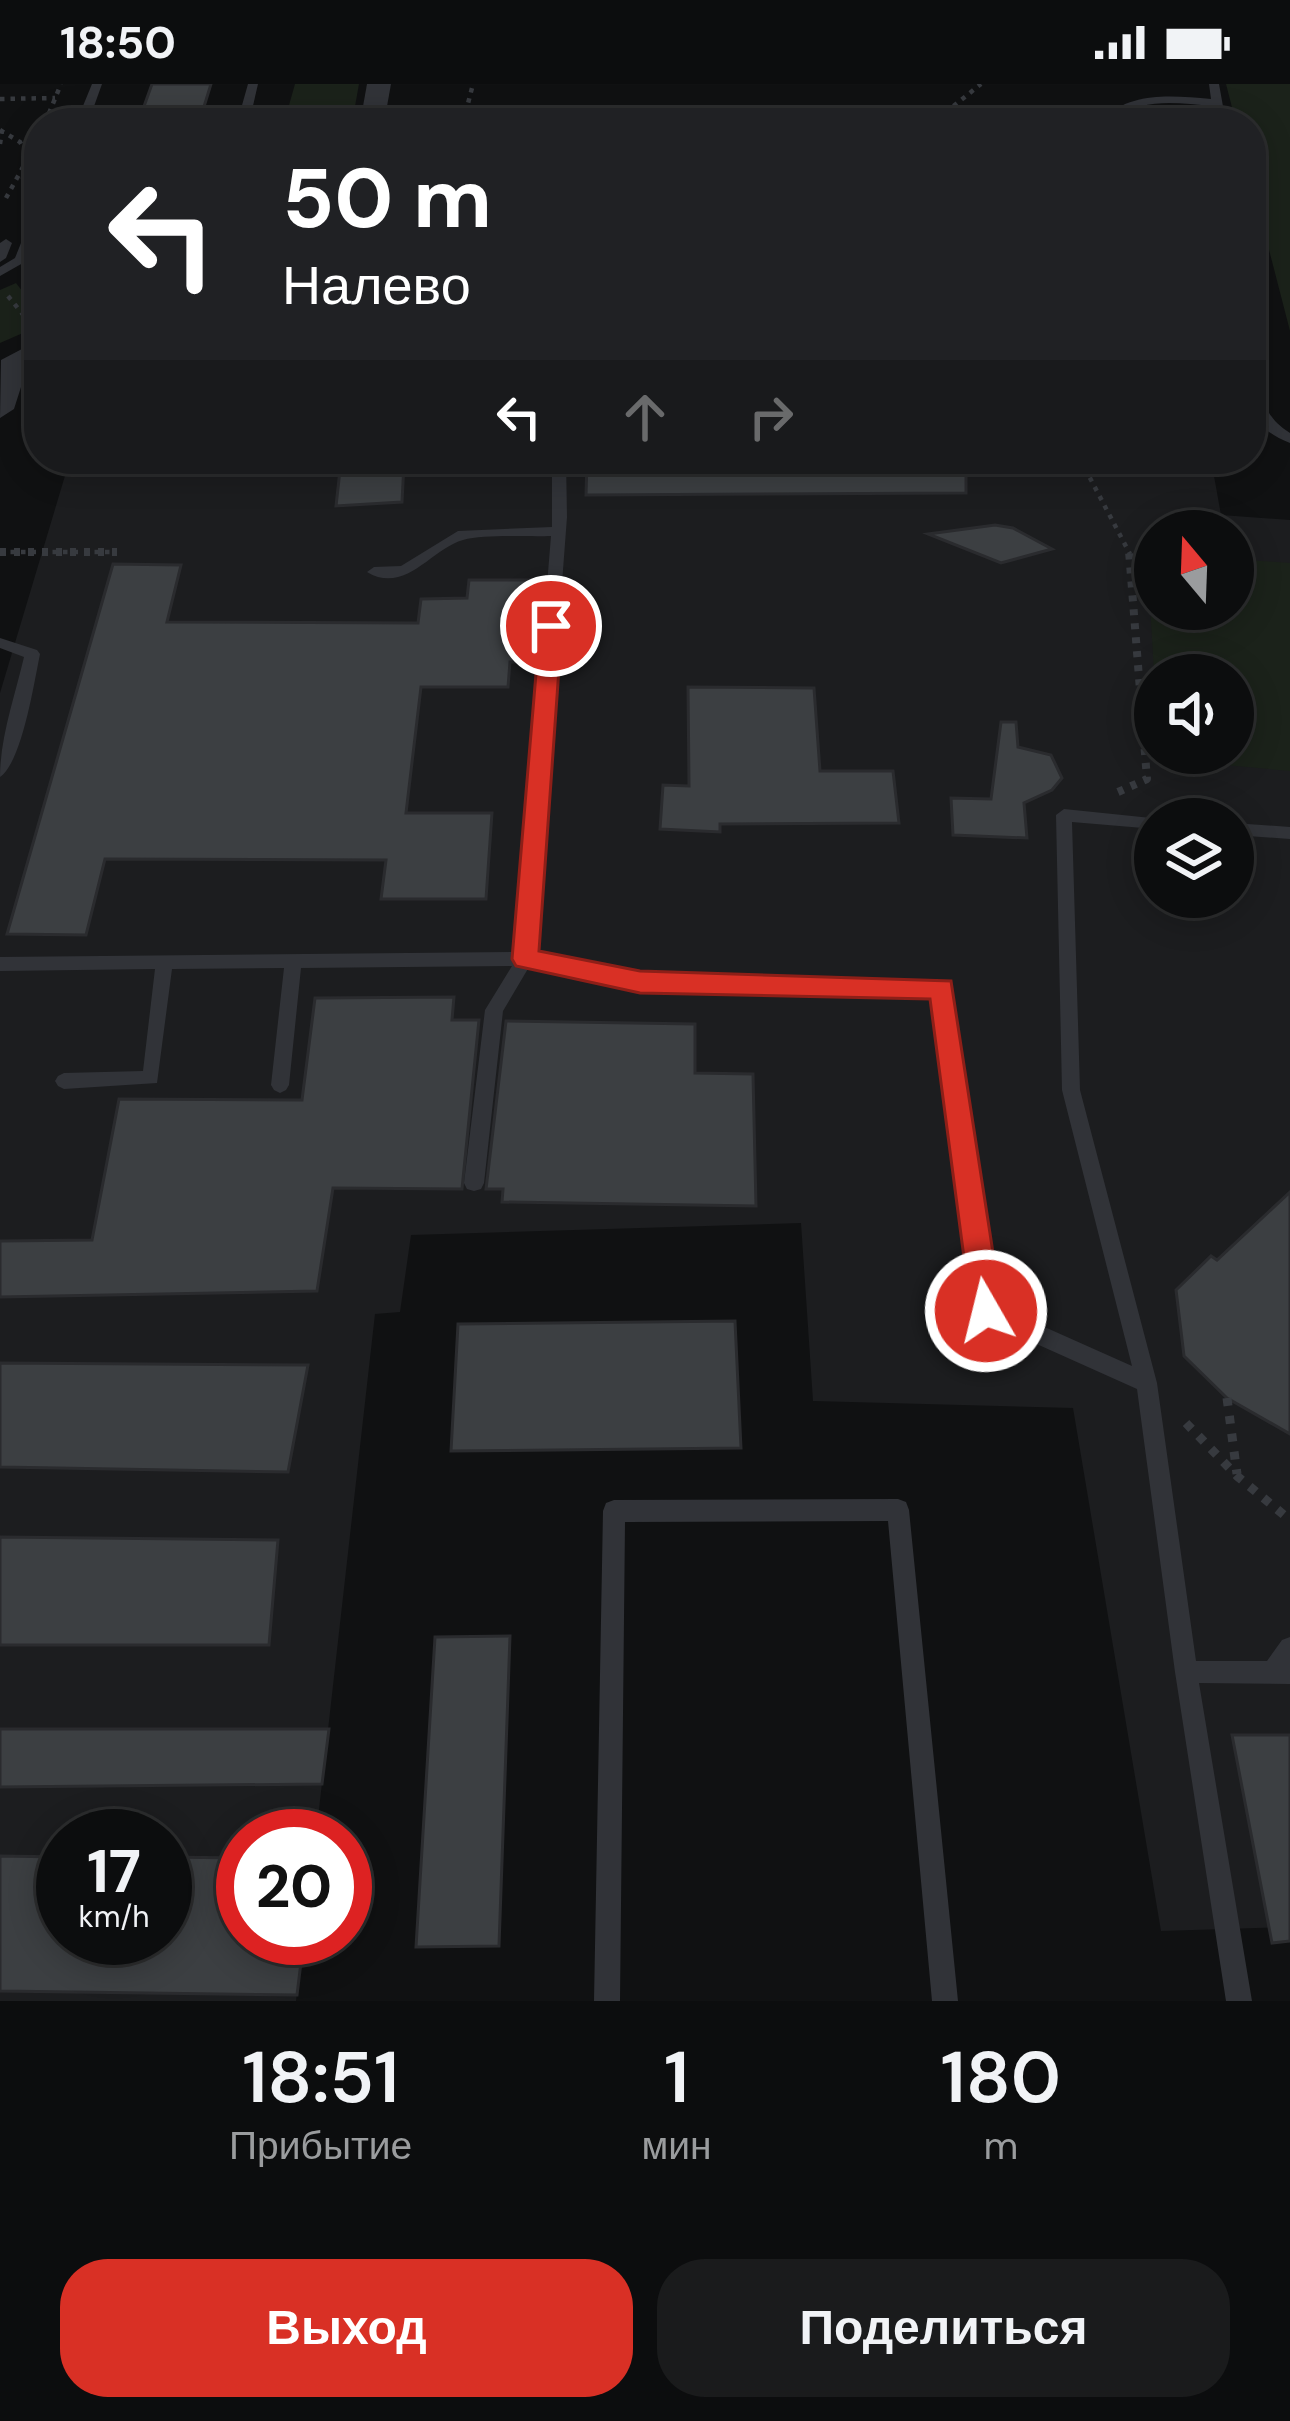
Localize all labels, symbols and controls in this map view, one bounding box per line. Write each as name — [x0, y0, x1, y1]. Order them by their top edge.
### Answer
text: 18:50 — [60, 13, 176, 72]
text: 50 m — [282, 144, 492, 253]
icon: left — [84, 156, 240, 312]
text: Налево — [282, 250, 471, 321]
icon: left — [486, 384, 552, 450]
icon: ahead — [612, 384, 678, 450]
icon: right — [738, 384, 804, 450]
north arrow — [1134, 510, 1254, 630]
map controls — [1134, 510, 1254, 918]
pin — [500, 575, 602, 677]
icon: arrive — [518, 593, 584, 659]
button: sound — [1134, 654, 1254, 774]
button: layers — [1134, 798, 1254, 918]
position arrow — [923, 1248, 1049, 1374]
speed limit sign: 20 — [216, 1809, 372, 1965]
text: 17 — [87, 1832, 141, 1911]
text: km/h — [79, 1897, 149, 1936]
text: 18:51 — [242, 2031, 399, 2124]
text: 1 — [664, 2031, 689, 2124]
text: 180 — [941, 2031, 1061, 2124]
text: Прибытие — [229, 2120, 412, 2171]
text: мин — [641, 2120, 712, 2171]
text: m — [983, 2120, 1018, 2171]
button: Выход — [60, 2259, 633, 2397]
button: Поделиться — [657, 2259, 1230, 2397]

